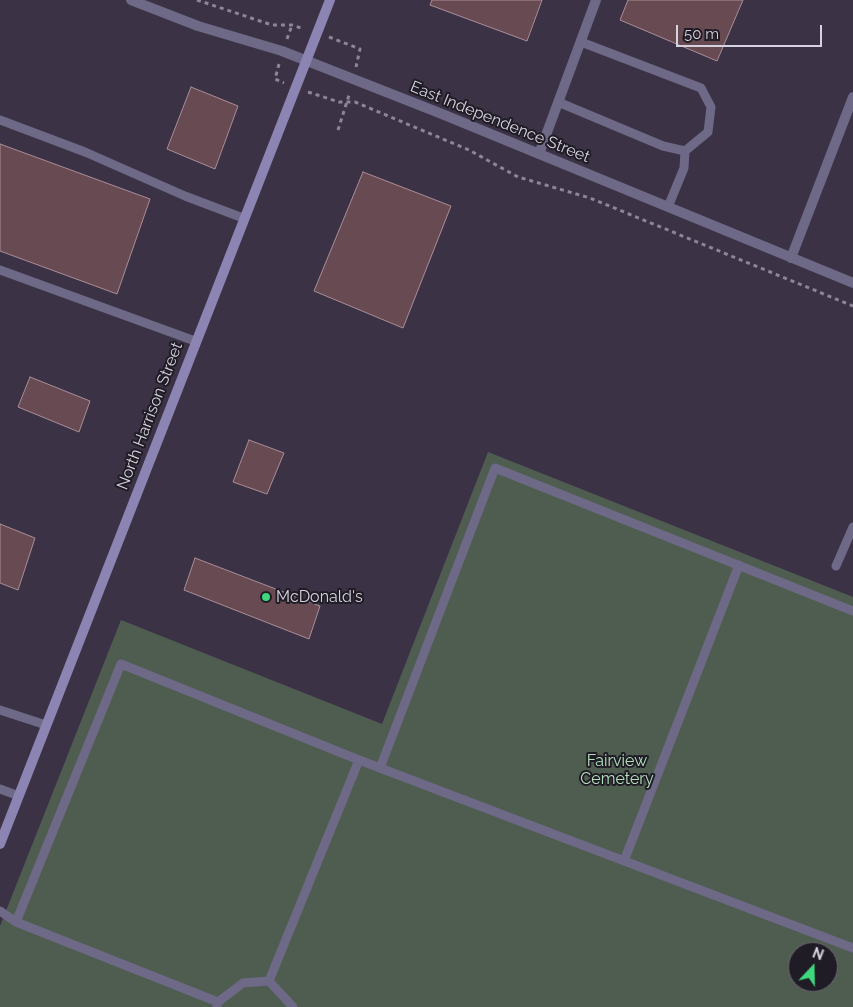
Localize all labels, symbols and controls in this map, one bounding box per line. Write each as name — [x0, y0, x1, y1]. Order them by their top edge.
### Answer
scale bar — [678, 15, 824, 47]
text: 50 m — [684, 25, 719, 43]
street label: East Independence Street — [407, 77, 593, 167]
street label: North Harrison Street — [113, 340, 187, 492]
place label: McDonald's — [276, 587, 363, 607]
marker: McDonald's — [260, 591, 272, 603]
park label: Fairview Cemetery — [580, 751, 654, 789]
north arrow — [788, 942, 838, 992]
text: N — [810, 945, 826, 963]

